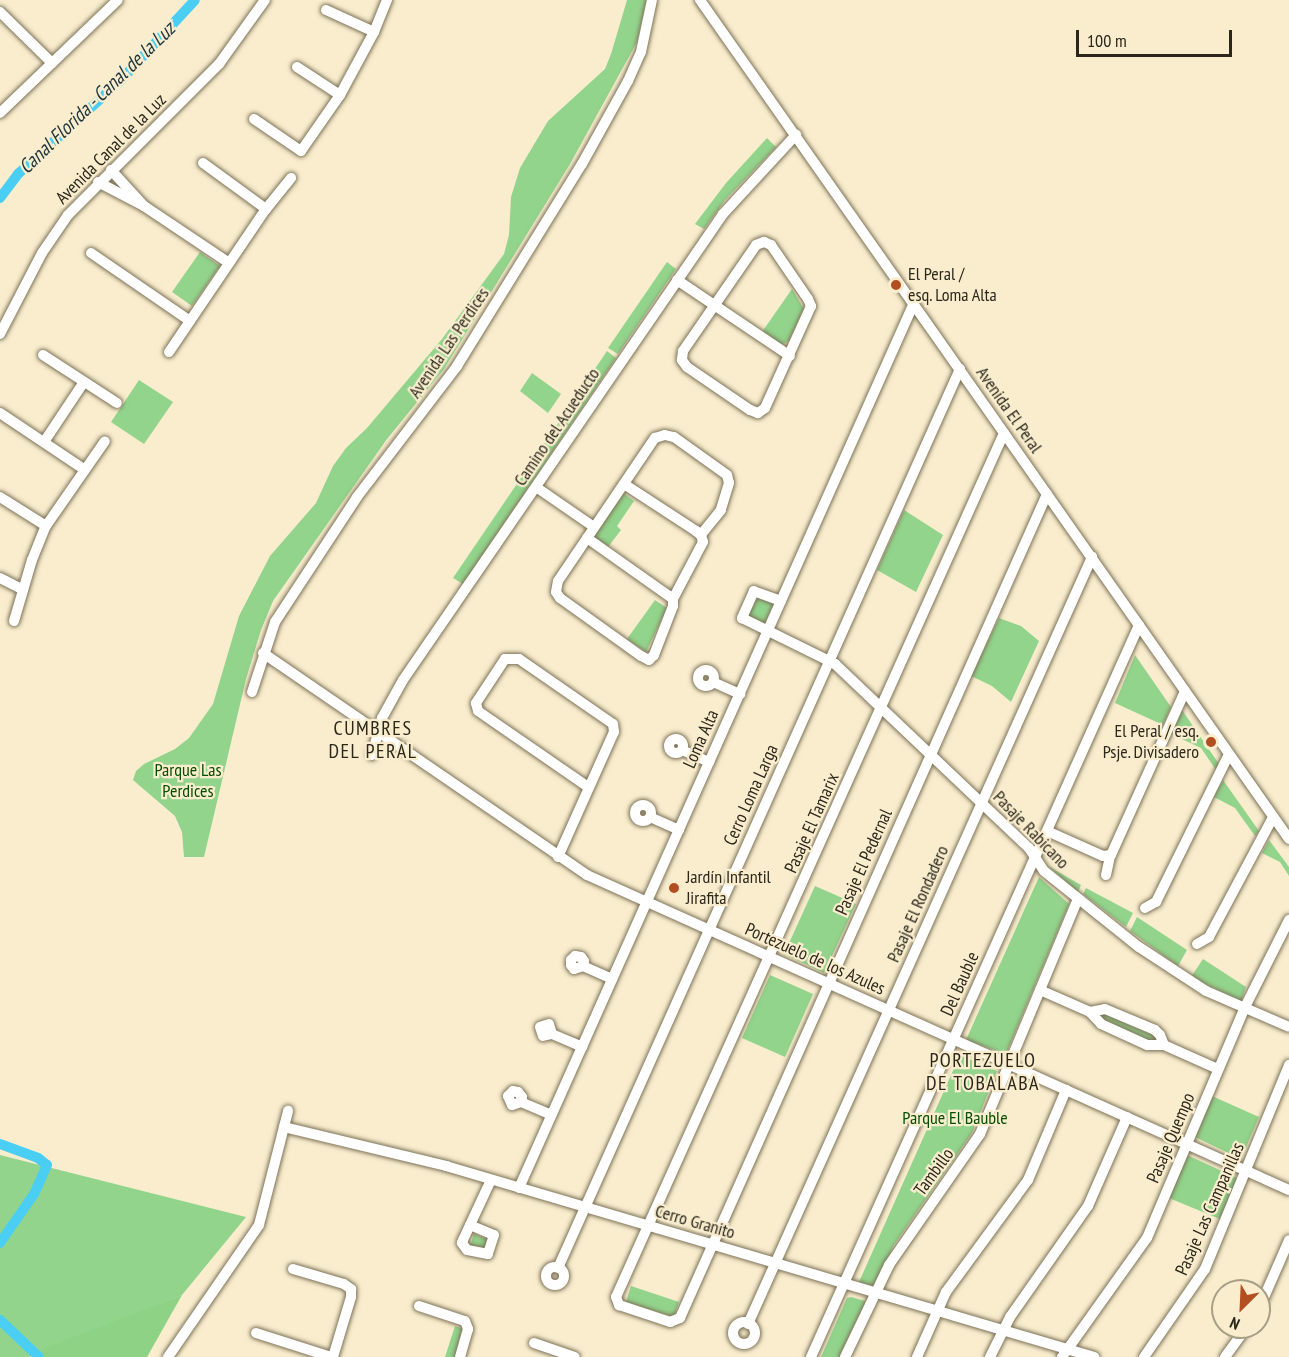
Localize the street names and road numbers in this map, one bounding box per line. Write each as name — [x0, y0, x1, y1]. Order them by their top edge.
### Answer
street label: Avenida Canal de la Luz — [51, 89, 171, 209]
street label: Avenida Las Perdices — [404, 284, 494, 402]
street label: Avenida El Peral — [971, 363, 1047, 457]
street label: Camino del Acueducto — [509, 364, 605, 490]
street label: Loma Alta — [679, 706, 723, 772]
street label: Cerro Loma Larga — [719, 741, 783, 849]
street label: Pasaje El Tamarix — [780, 769, 844, 877]
street label: Pasaje Rabicano — [988, 787, 1074, 873]
street label: Pasaje El Pedernal — [831, 806, 897, 918]
street label: Pasaje El Rondadero — [883, 842, 953, 966]
street label: Portezuelo de los Azules — [741, 918, 889, 1000]
street label: Del Bauble — [936, 949, 984, 1019]
street label: Pasaje Quempo — [1142, 1090, 1200, 1186]
street label: Pasaje Las Campanillas — [1171, 1139, 1249, 1279]
street label: Tambillo — [910, 1144, 958, 1200]
street label: Cerro Granito — [653, 1200, 737, 1244]

